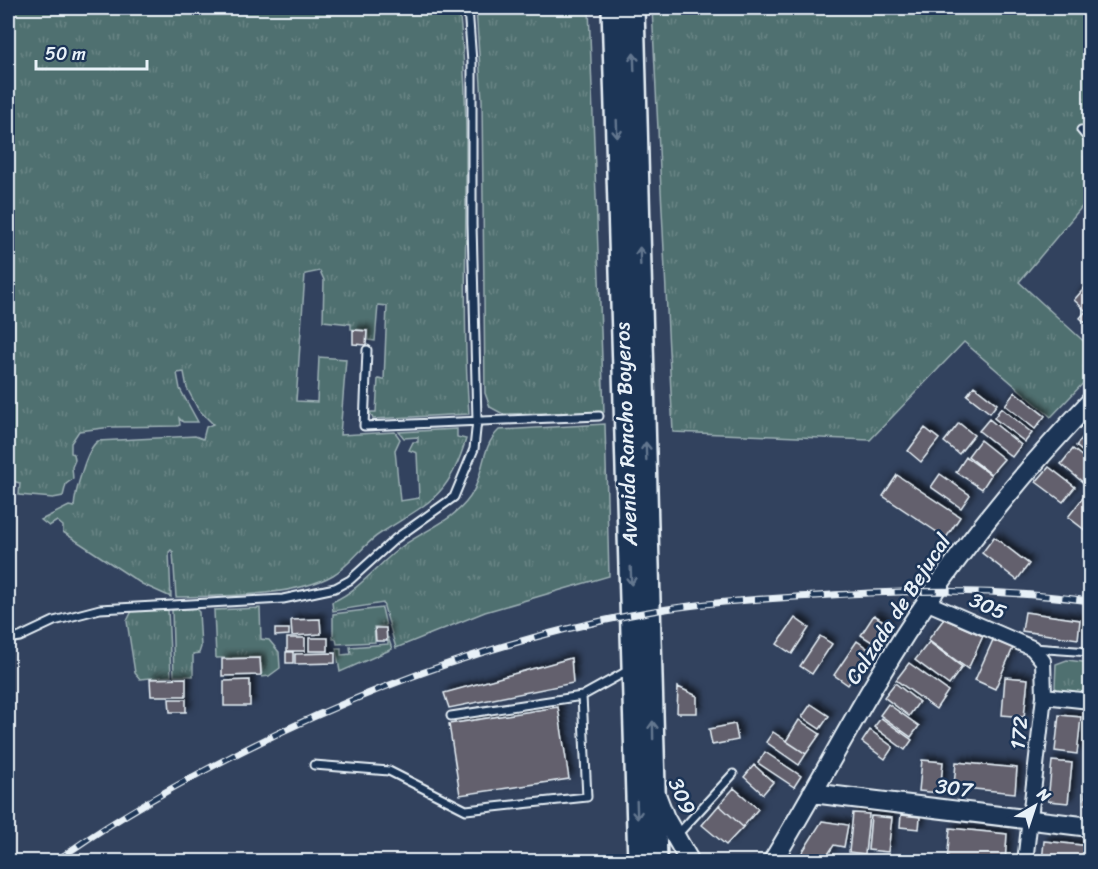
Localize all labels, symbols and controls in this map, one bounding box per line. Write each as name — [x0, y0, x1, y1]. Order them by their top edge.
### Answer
scale bar — [36, 33, 147, 71]
text: 50 m — [45, 38, 86, 70]
one-way arrow — [629, 52, 640, 72]
one-way arrow — [611, 118, 622, 138]
one-way arrow — [634, 247, 646, 267]
street label: Avenida Rancho Boyeros — [603, 321, 649, 548]
one-way arrow — [640, 442, 652, 462]
street label: Calzada de Bejucal — [835, 525, 962, 692]
one-way arrow — [625, 565, 637, 585]
street label: 305 — [963, 581, 1013, 631]
street label: 172 — [998, 715, 1040, 751]
one-way arrow — [647, 721, 659, 741]
street label: 307 — [933, 767, 977, 809]
street label: 309 — [657, 771, 707, 821]
north arrow — [1005, 776, 1065, 836]
text: N — [1030, 779, 1058, 810]
one-way arrow — [632, 800, 643, 820]

